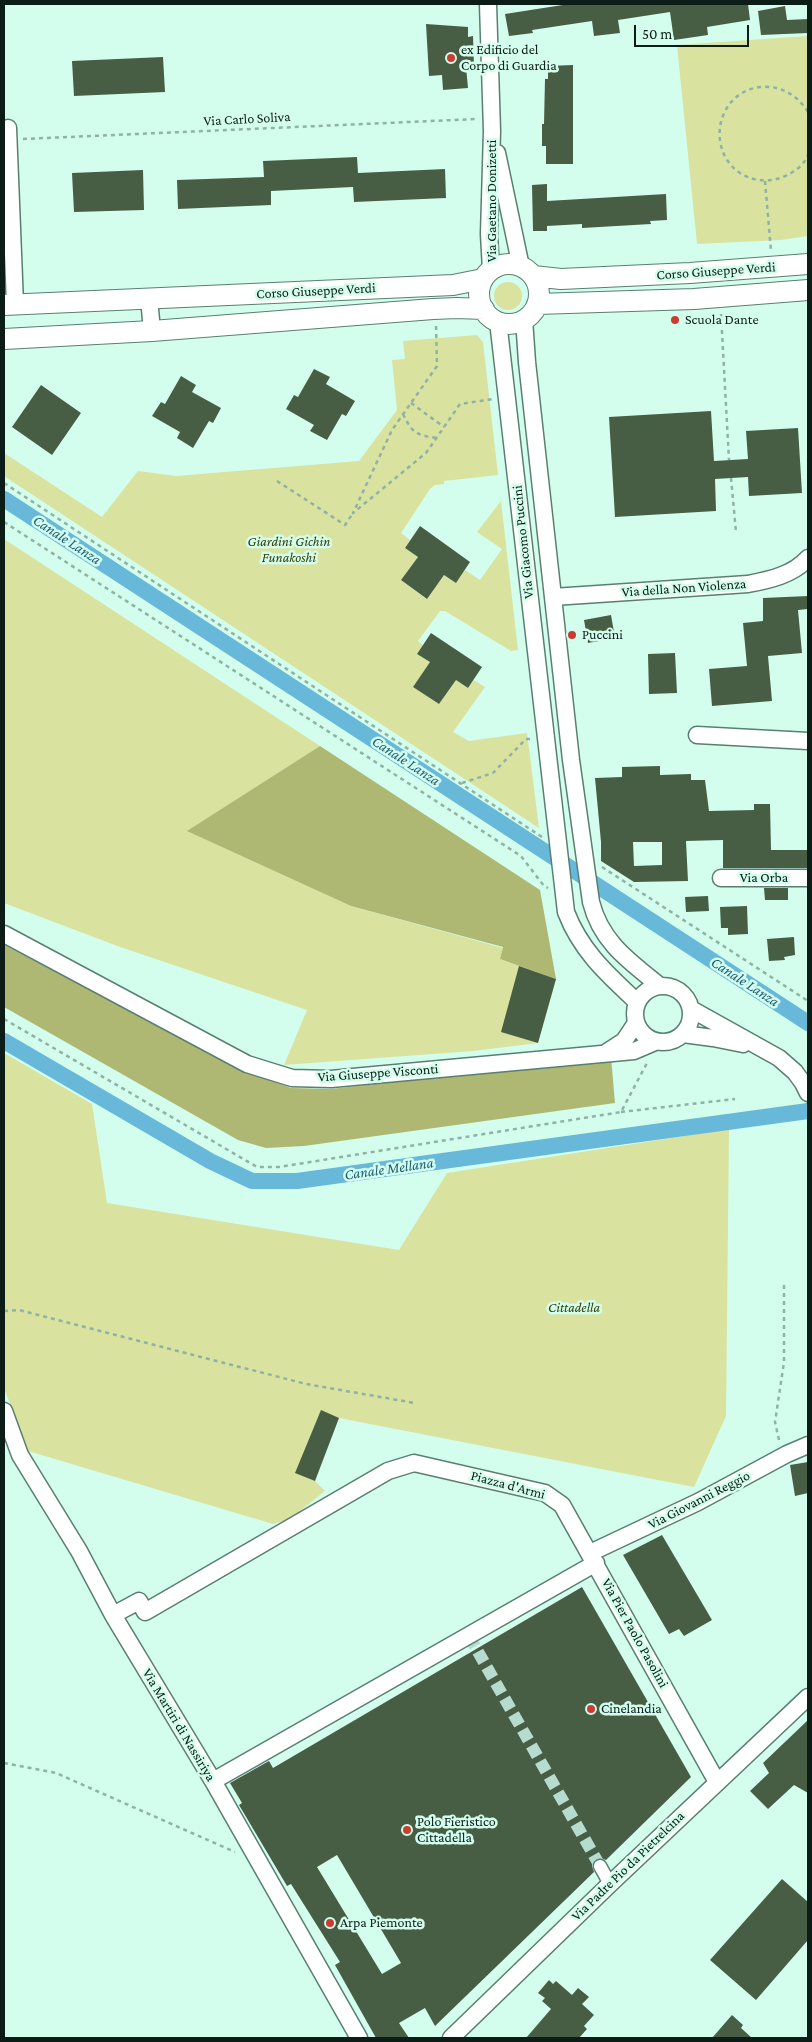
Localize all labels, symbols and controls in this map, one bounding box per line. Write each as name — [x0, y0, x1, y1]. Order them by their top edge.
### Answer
scale bar — [637, 15, 752, 47]
text: 50 m — [642, 26, 672, 42]
place label: ex Edificio del Corpo di Guardia — [461, 42, 557, 74]
marker: ex Edificio del Corpo di Guardia — [445, 52, 457, 64]
street label: Via Carlo Soliva — [203, 108, 291, 130]
street label: Via Gaetano Donizetti — [484, 140, 500, 262]
street label: Corso Giuseppe Verdi — [656, 258, 776, 284]
street label: Corso Giuseppe Verdi — [256, 279, 376, 303]
place label: Scuola Dante — [685, 312, 759, 328]
marker: Scuola Dante — [669, 314, 681, 326]
street label: Via Giacomo Puccini — [509, 484, 537, 600]
water label: Canale Lanza — [30, 511, 104, 569]
park label: Giardini Gichin Funakoshi — [248, 534, 330, 566]
street label: Via della Non Violenza — [621, 575, 747, 601]
place label: Puccini — [582, 627, 623, 643]
marker: Puccini — [566, 629, 578, 641]
water label: Canale Lanza — [369, 732, 443, 790]
street label: Via Orba — [740, 870, 788, 886]
water label: Canale Lanza — [708, 953, 782, 1011]
street label: Via Giuseppe Visconti — [317, 1060, 439, 1086]
water label: Canale Mellana — [343, 1154, 435, 1184]
park label: Cittadella — [548, 1300, 600, 1316]
street label: Piazza d'Armi — [469, 1467, 547, 1503]
street label: Via Giovanni Reggio — [645, 1467, 753, 1533]
street label: Via Pier Paolo Pasolini — [598, 1575, 672, 1691]
street label: Via Martiri di Nassiriya — [139, 1666, 219, 1784]
place label: Cinelandia — [601, 1701, 662, 1717]
marker: Cinelandia — [585, 1703, 597, 1715]
street label: Via Padre Pio da Pietrelcina — [568, 1808, 688, 1924]
place label: Polo Fieristico Cittadella — [417, 1814, 496, 1846]
marker: Polo Fieristico Cittadella — [401, 1824, 413, 1836]
place label: Arpa Piemonte — [340, 1915, 423, 1931]
marker: Arpa Piemonte — [324, 1917, 336, 1929]

